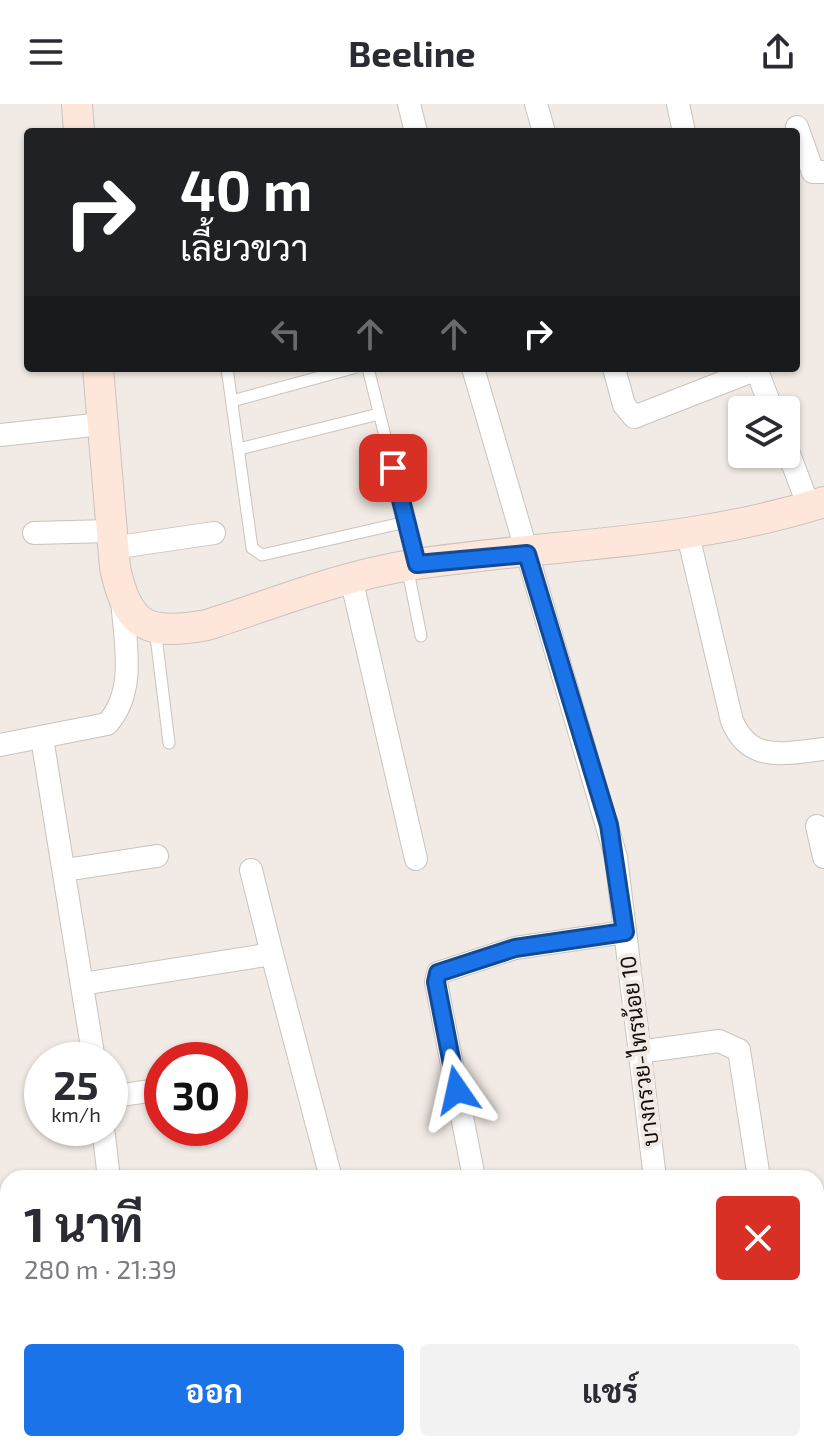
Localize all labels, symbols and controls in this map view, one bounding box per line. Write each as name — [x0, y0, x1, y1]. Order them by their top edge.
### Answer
icon: menu — [24, 30, 68, 74]
icon: share — [756, 30, 800, 74]
text: Beeline — [348, 31, 476, 74]
text: 40 m — [180, 155, 312, 222]
icon: right — [48, 160, 152, 264]
text: เลี้ยวขวา — [180, 225, 308, 268]
icon: left — [264, 312, 308, 356]
icon: ahead — [348, 312, 392, 356]
icon: ahead — [432, 312, 476, 356]
icon: right — [516, 312, 560, 356]
map controls — [728, 396, 800, 468]
button: layers — [728, 396, 800, 468]
pin — [359, 434, 427, 502]
icon: arrive — [371, 446, 415, 490]
street label: บางกรวย-ไทรน้อย 10 — [613, 954, 663, 1148]
speed limit sign: 30 — [144, 1042, 248, 1146]
position arrow — [415, 1048, 499, 1132]
text: 25 — [53, 1060, 99, 1108]
text: km/h — [51, 1102, 101, 1126]
text: 1 นาที — [24, 1194, 143, 1252]
button: close — [716, 1196, 800, 1280]
text: 280 m · 21:39 — [24, 1253, 177, 1284]
button: ออก — [24, 1344, 404, 1436]
button: แชร์ — [420, 1344, 800, 1436]

